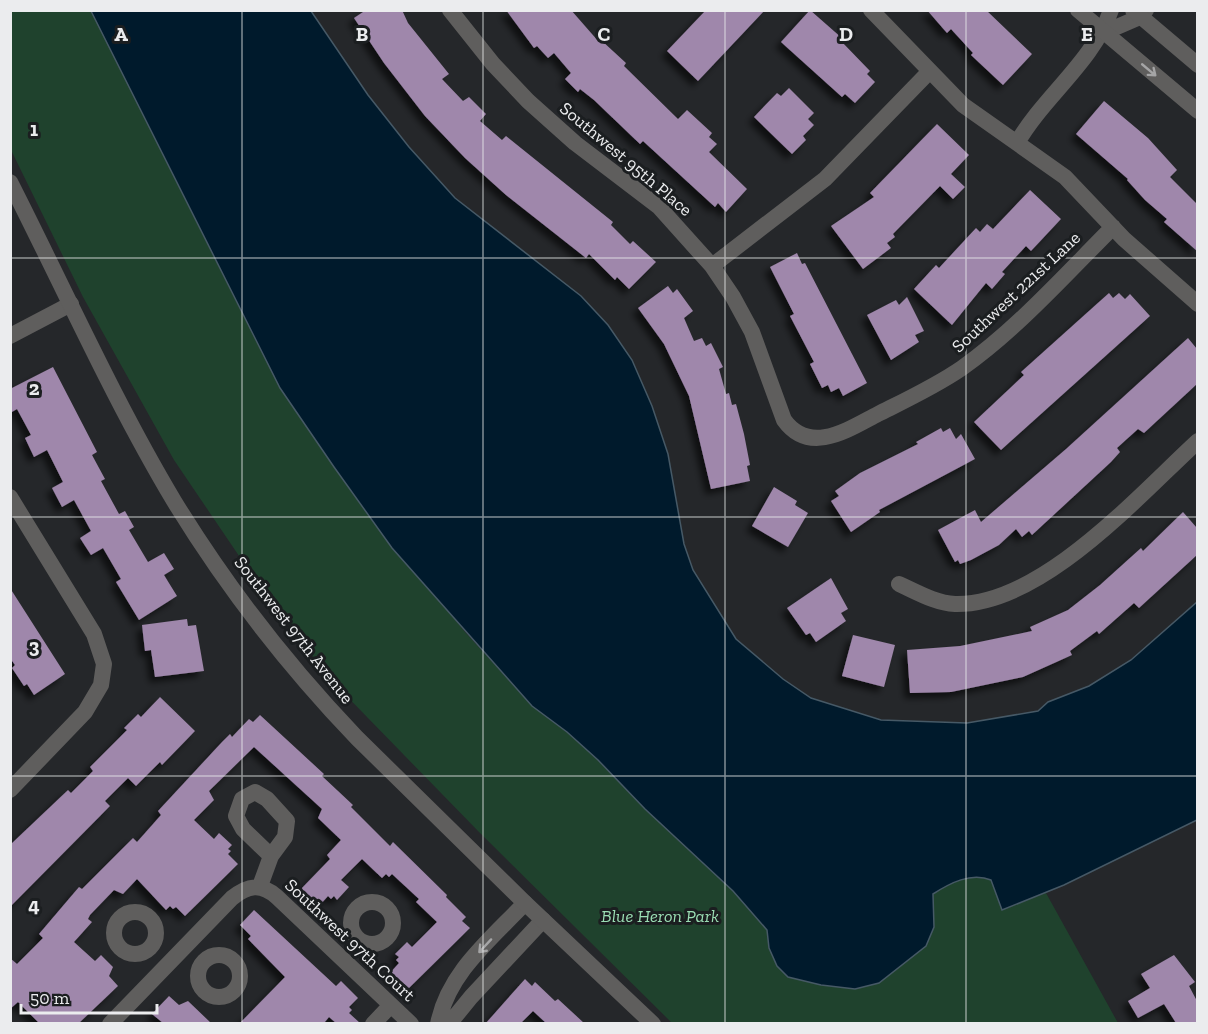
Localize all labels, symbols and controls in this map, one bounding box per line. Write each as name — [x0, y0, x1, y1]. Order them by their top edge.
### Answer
text: A — [114, 22, 128, 46]
text: B — [356, 22, 368, 46]
text: C — [598, 22, 611, 46]
text: D — [839, 22, 853, 46]
text: E — [1081, 22, 1093, 46]
one-way arrow — [1140, 63, 1156, 76]
street label: Southwest 95th Place — [555, 97, 697, 221]
text: 1 — [30, 117, 38, 141]
street label: Southwest 221st Lane — [947, 227, 1085, 357]
text: 2 — [29, 376, 40, 400]
street label: Southwest 97th Avenue — [230, 552, 358, 708]
text: 3 — [29, 634, 40, 658]
street label: Southwest 97th Court — [280, 874, 420, 1006]
text: 4 — [28, 893, 40, 917]
park label: Blue Heron Park — [601, 905, 719, 927]
one-way arrow — [478, 938, 492, 953]
scale bar — [21, 977, 158, 1015]
text: 50 m — [30, 987, 70, 1009]

